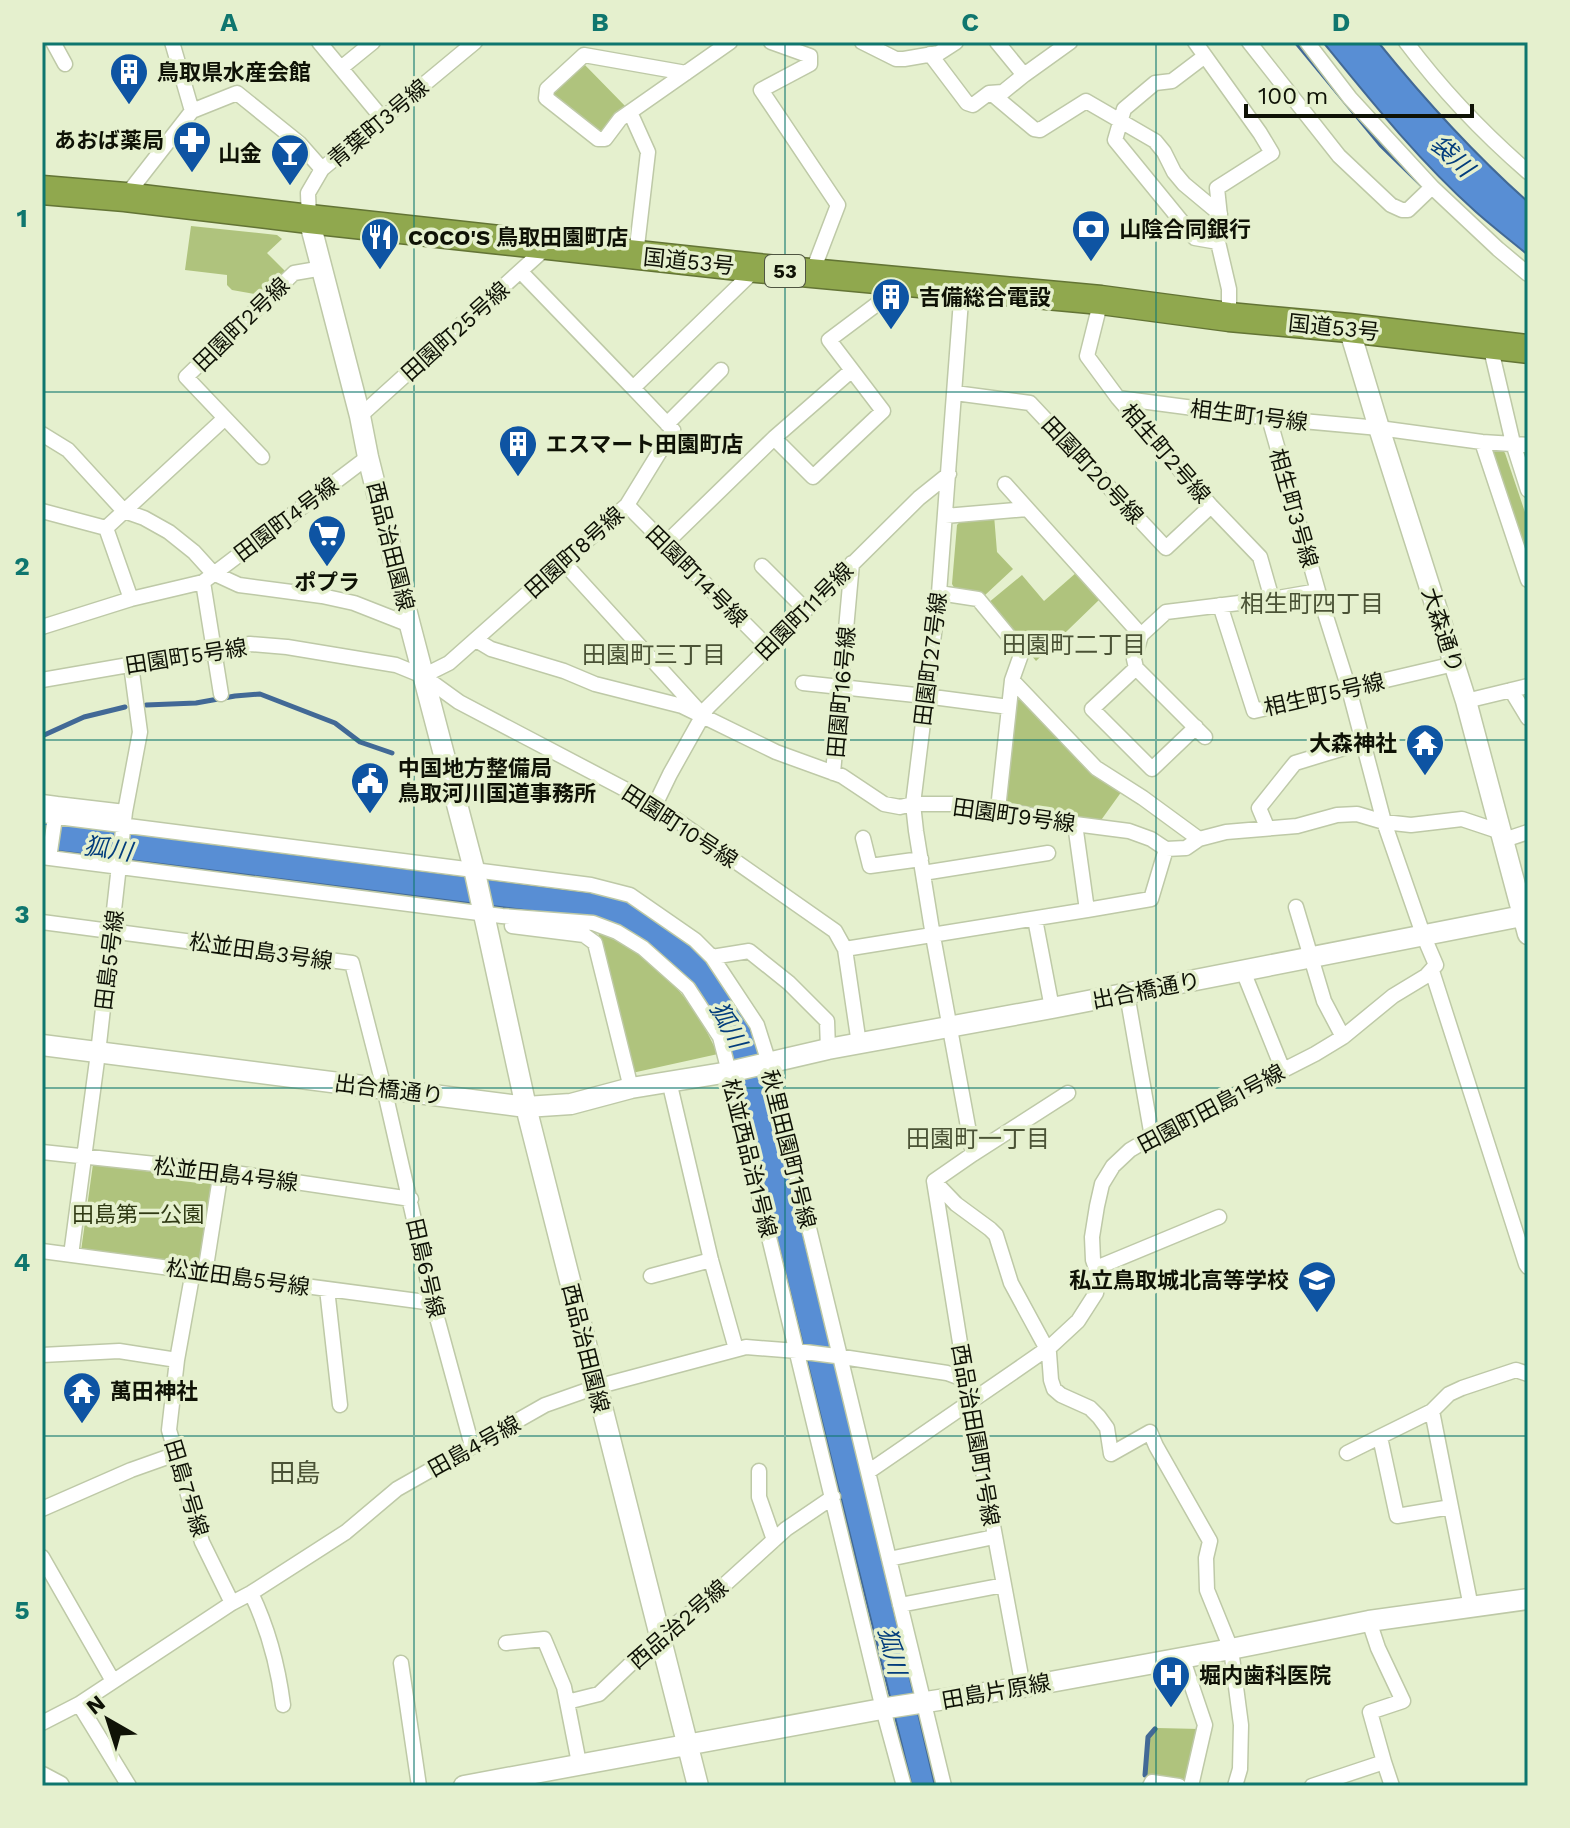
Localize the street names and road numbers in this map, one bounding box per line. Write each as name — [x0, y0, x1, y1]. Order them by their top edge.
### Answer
street label: 青葉町3号線 — [323, 74, 433, 172]
street label: 国道53号 — [642, 244, 736, 279]
road number: 53 — [765, 255, 805, 287]
street label: 田園町2号線 — [188, 273, 294, 376]
street label: 田園町25号線 — [397, 277, 514, 386]
street label: 国道53号 — [1287, 310, 1381, 345]
street label: 相生町1号線 — [1189, 396, 1309, 435]
street label: 相生町2号線 — [1116, 399, 1215, 508]
street label: 田園町20号線 — [1037, 412, 1148, 529]
street label: 相生町3号線 — [1265, 446, 1322, 571]
street label: 田園町4号線 — [229, 472, 343, 567]
street label: 西品治田園線 — [362, 479, 419, 613]
street label: 田園町8号線 — [520, 502, 629, 603]
street label: 田園町14号線 — [641, 521, 752, 632]
street label: 田園町11号線 — [751, 558, 858, 665]
street label: 大森通り — [1417, 584, 1468, 676]
street label: 田園町27号線 — [910, 591, 951, 727]
street label: 田園町16号線 — [823, 625, 860, 759]
street label: 田園町5号線 — [123, 635, 249, 678]
street label: 相生町5号線 — [1261, 668, 1387, 720]
street label: 田園町10号線 — [617, 780, 742, 873]
street label: 田園町9号線 — [951, 795, 1077, 836]
street label: 田島5号線 — [91, 909, 128, 1012]
street label: 松並田島3号線 — [187, 929, 334, 974]
street label: 出合橋通り — [1090, 968, 1202, 1013]
street label: 田園町田島1号線 — [1134, 1059, 1289, 1158]
street label: 秋里田園町1号線 — [757, 1067, 820, 1231]
street label: 出合橋通り — [333, 1070, 445, 1109]
street label: 松並西品治1号線 — [718, 1076, 781, 1240]
street label: 松並田島4号線 — [152, 1153, 300, 1196]
street label: 田島6号線 — [402, 1216, 449, 1320]
street label: 松並田島5号線 — [164, 1255, 311, 1300]
street label: 西品治田園線 — [557, 1281, 614, 1415]
street label: 西品治田園町1号線 — [947, 1342, 1004, 1528]
street label: 田島4号線 — [424, 1411, 525, 1482]
street label: 田島7号線 — [160, 1437, 213, 1540]
street label: 西品治2号線 — [624, 1575, 733, 1674]
street label: 田島片原線 — [940, 1670, 1052, 1713]

